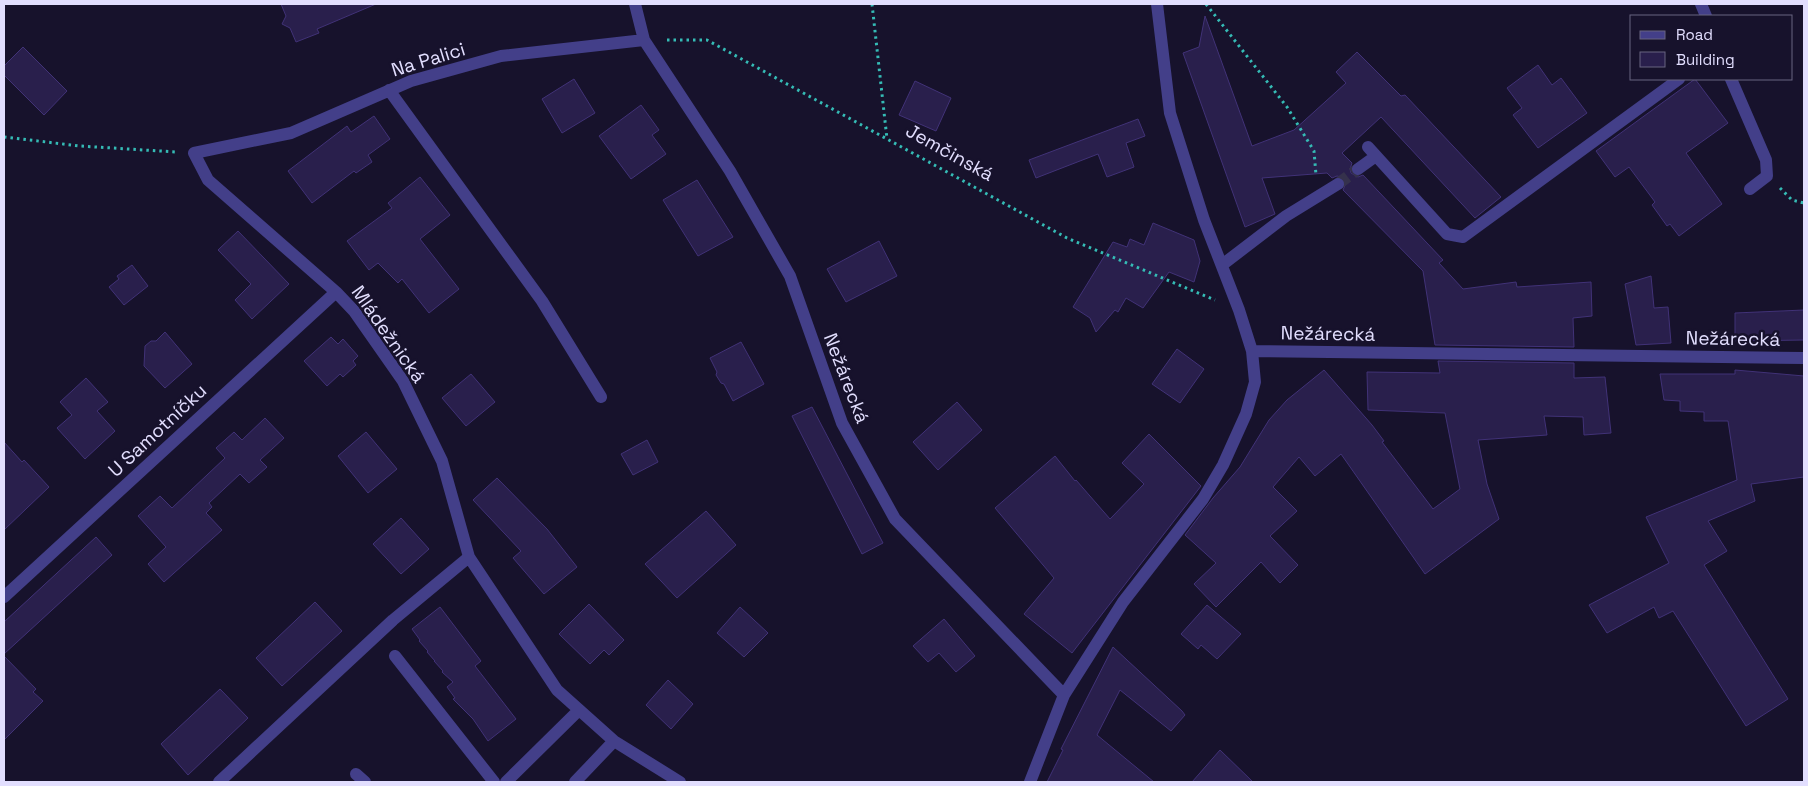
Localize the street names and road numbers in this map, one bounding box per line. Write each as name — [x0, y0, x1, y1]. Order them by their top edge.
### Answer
street label: Na Palici — [388, 36, 468, 83]
street label: Jemčinská — [901, 118, 998, 187]
street label: Mládežnická — [346, 281, 431, 388]
street label: Nežárecká — [1280, 320, 1376, 347]
street label: Nežárecká — [1685, 325, 1781, 352]
street label: Nežárecká — [818, 330, 875, 427]
street label: U Samotníčku — [103, 378, 212, 482]

